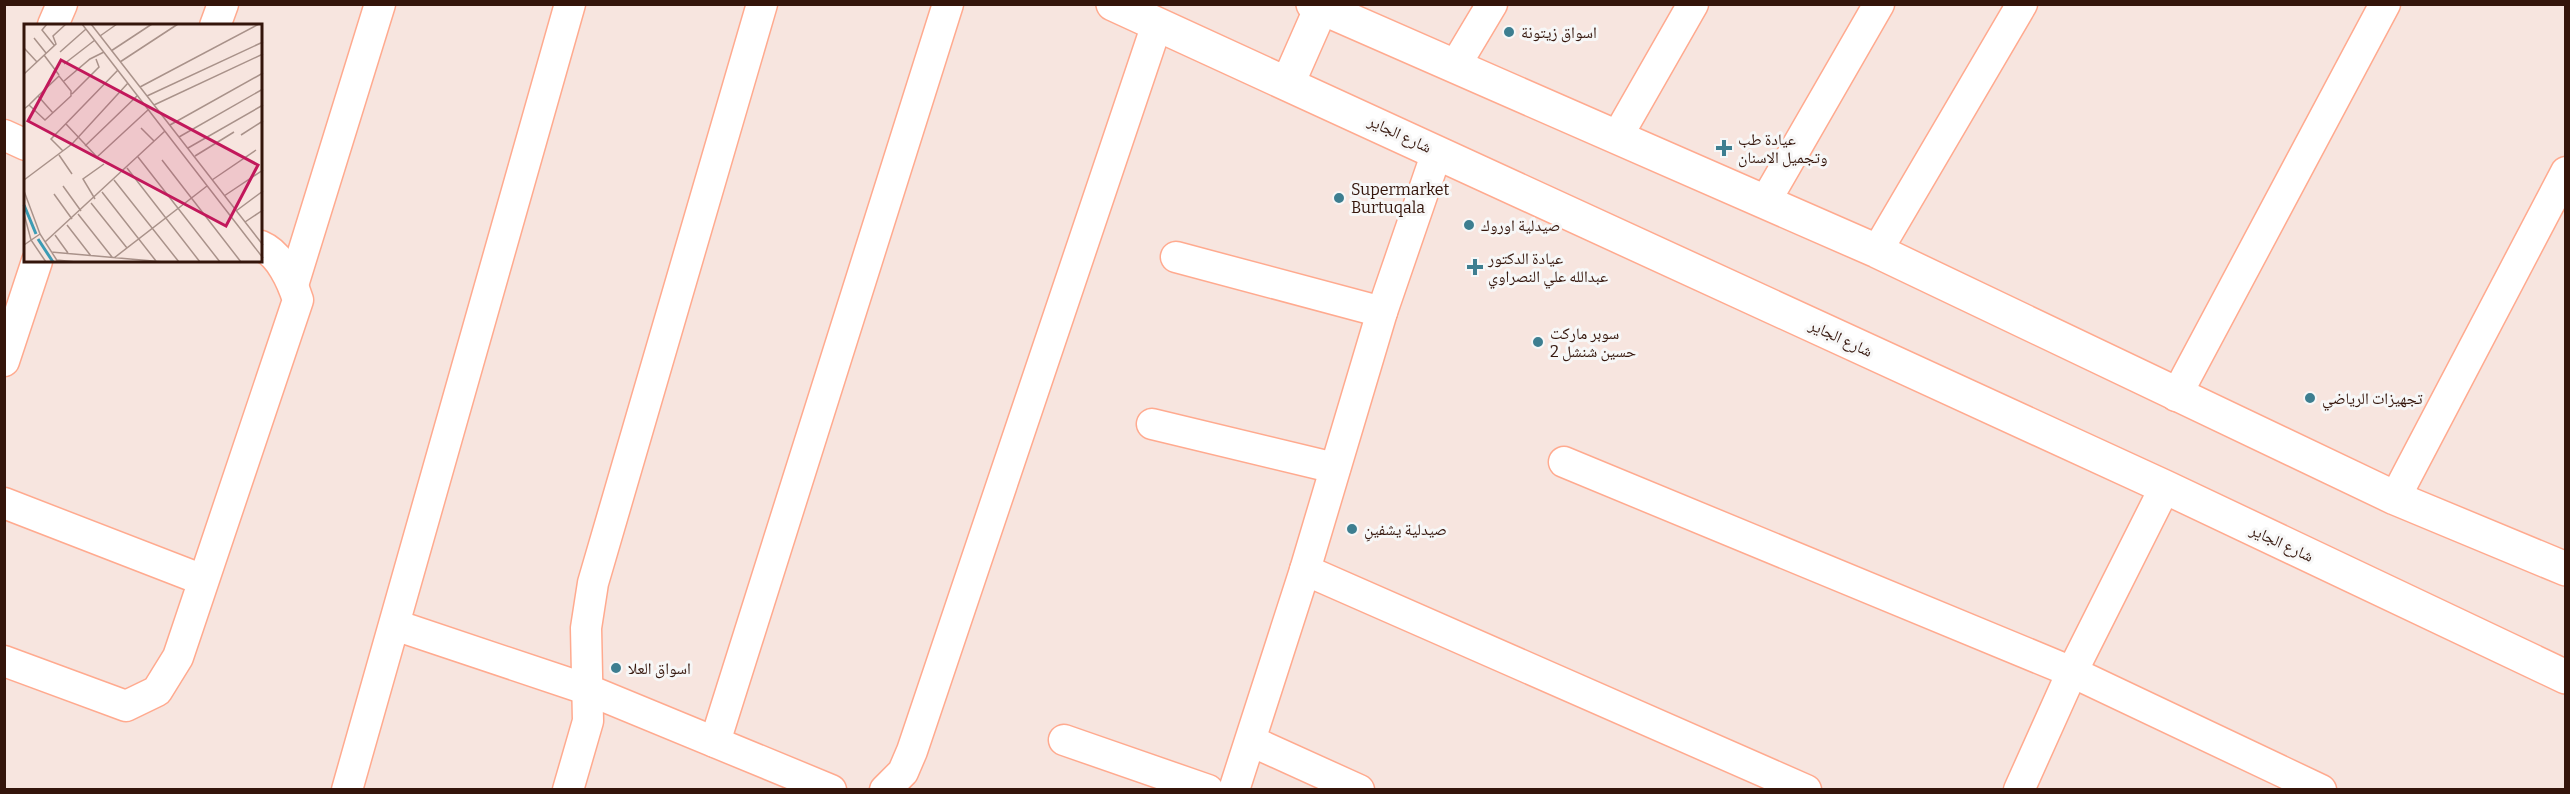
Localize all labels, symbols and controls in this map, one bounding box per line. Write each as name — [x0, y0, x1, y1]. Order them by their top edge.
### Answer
place label: اسواق زيتونة — [1521, 23, 1597, 43]
inset map — [24, 24, 262, 262]
marker: اسواق زيتونة — [1502, 25, 1516, 39]
street label: شارع الجاير — [1364, 111, 1435, 158]
place label: عيادة طب وتجميل الاسنان — [1738, 130, 1827, 168]
marker: عيادة طب وتجميل الاسنان — [1715, 139, 1733, 157]
place label: Supermarket Burtuqala — [1351, 180, 1449, 217]
marker: Supermarket Burtuqala — [1332, 191, 1346, 205]
place label: صيدلية اوروك — [1481, 216, 1560, 235]
marker: صيدلية اوروك — [1462, 218, 1476, 232]
place label: عيادة الدكتور عبدالله علي النصراوي — [1487, 249, 1608, 289]
marker: عيادة الدكتور عبدالله علي النصراوي — [1466, 258, 1484, 276]
street label: شارع الجاير — [1805, 315, 1876, 362]
place label: سوبر ماركت حسين شنشل 2 — [1550, 324, 1636, 362]
marker: سوبر ماركت حسين شنشل 2 — [1531, 335, 1545, 349]
place label: تجهيزات الرياضي — [2322, 389, 2423, 411]
marker: تجهيزات الرياضي — [2303, 391, 2317, 405]
place label: صيدلية يشفينِ — [1364, 520, 1447, 542]
street label: شارع الجاير — [2246, 520, 2317, 567]
marker: صيدلية يشفينِ — [1345, 522, 1359, 536]
place label: اسواق العلا — [628, 659, 691, 679]
marker: اسواق العلا — [609, 661, 623, 675]

